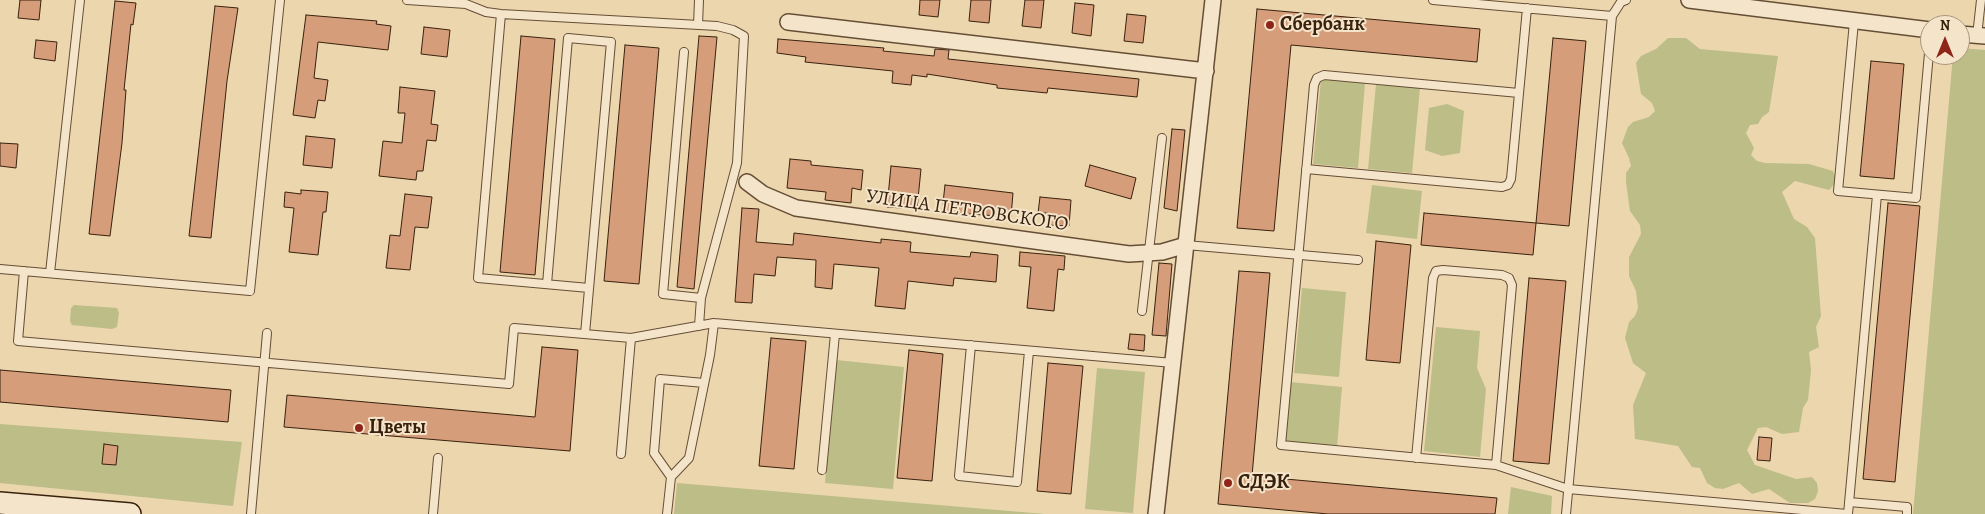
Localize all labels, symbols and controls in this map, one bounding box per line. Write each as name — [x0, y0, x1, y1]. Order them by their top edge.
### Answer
place label: Сбербанк — [1280, 13, 1365, 37]
north arrow — [1920, 15, 1970, 65]
text: N — [1940, 16, 1950, 35]
marker: Сбербанк — [1264, 19, 1276, 31]
street label: УЛИЦА ПЕТРОВСКОГО — [864, 185, 1070, 237]
place label: Цветы — [369, 416, 426, 440]
marker: Цветы — [353, 422, 365, 434]
place label: СДЭК — [1238, 471, 1290, 495]
marker: СДЭК — [1222, 477, 1234, 489]

